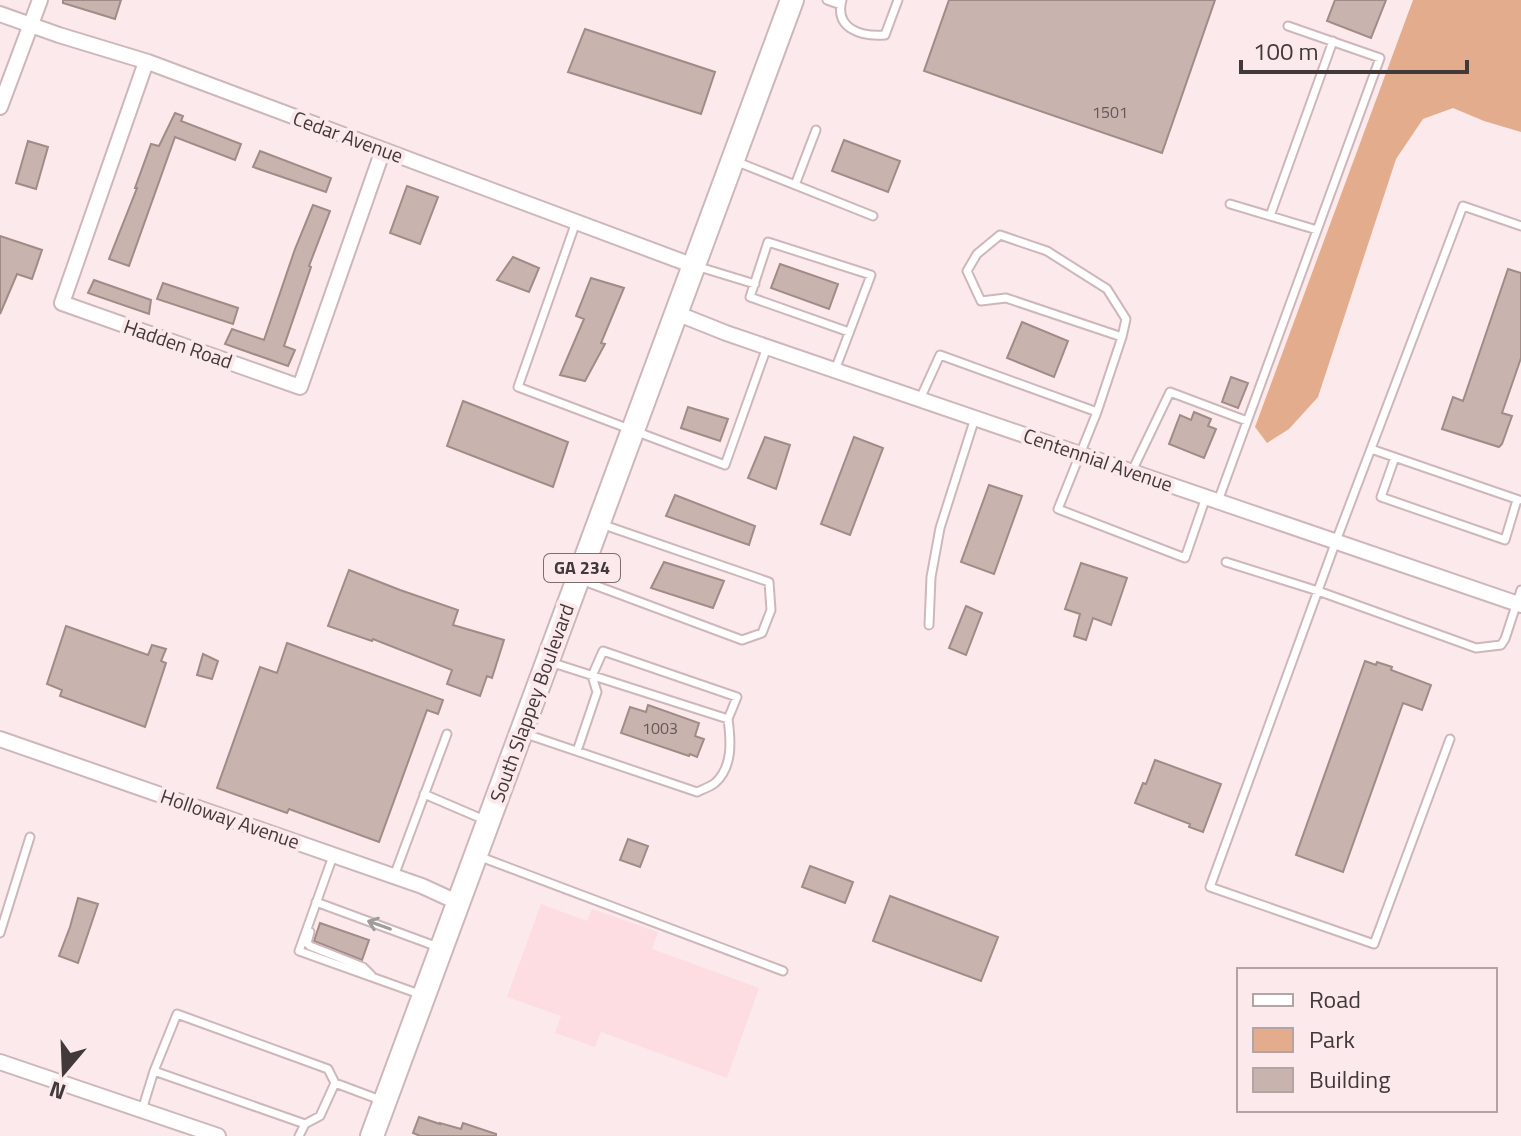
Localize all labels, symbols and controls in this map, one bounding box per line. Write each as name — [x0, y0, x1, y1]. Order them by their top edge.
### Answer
scale bar — [1241, 24, 1467, 74]
text: 100 m — [1253, 33, 1319, 69]
house number: 1501 — [1092, 100, 1128, 124]
street label: Cedar Avenue — [289, 102, 408, 171]
street label: Hadden Road — [120, 310, 237, 377]
street label: Centennial Avenue — [1019, 419, 1177, 500]
road number: GA 234 — [544, 554, 620, 582]
street label: South Slappey Boulevard — [481, 599, 582, 807]
house number: 1003 — [642, 716, 678, 740]
street label: Holloway Avenue — [156, 780, 304, 857]
one-way arrow — [367, 917, 392, 931]
legend — [1237, 968, 1497, 1112]
text: Road — [1309, 981, 1361, 1017]
text: Park — [1309, 1021, 1355, 1057]
north arrow — [24, 1032, 104, 1112]
text: Building — [1309, 1061, 1391, 1097]
text: N — [45, 1072, 70, 1109]

